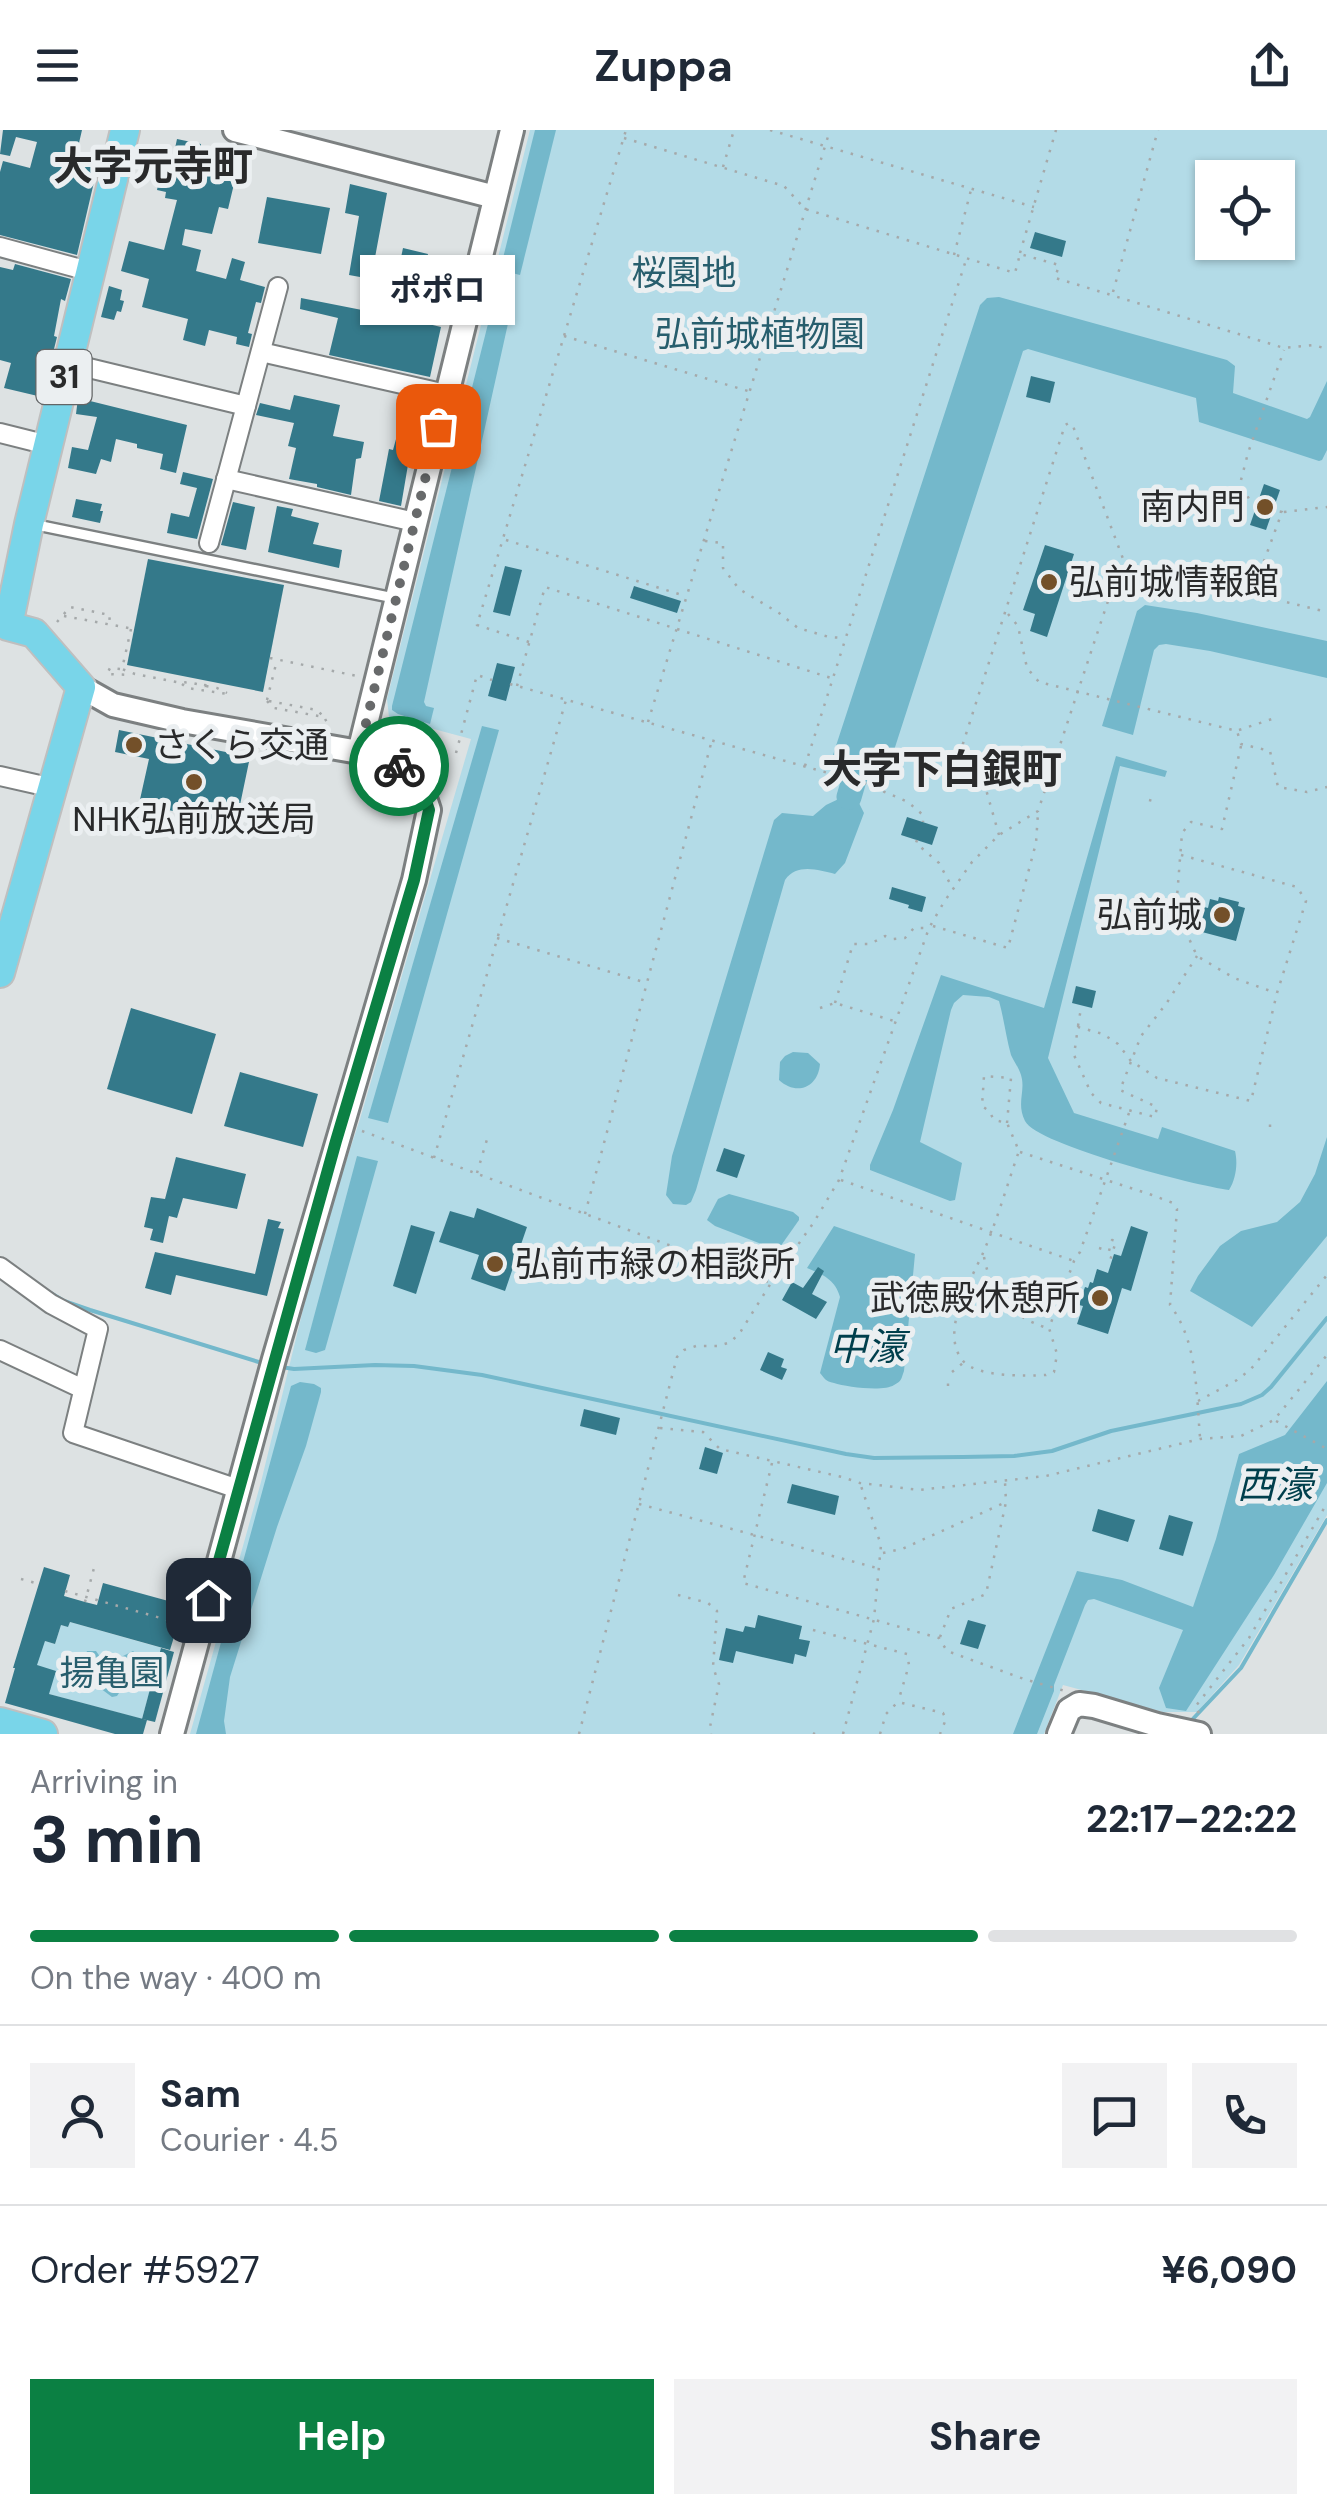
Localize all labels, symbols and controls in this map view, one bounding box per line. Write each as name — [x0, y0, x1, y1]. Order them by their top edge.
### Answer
text: Zuppa — [594, 36, 733, 95]
icon: menu — [30, 38, 85, 93]
icon: share — [1242, 38, 1297, 93]
district label: 大字元寺町 — [53, 140, 253, 192]
map controls — [1195, 160, 1295, 260]
button: locate — [1195, 160, 1295, 260]
park label: 桜園地 — [631, 250, 737, 296]
callout: ポポロ — [360, 256, 516, 326]
text: ポポロ — [389, 269, 486, 311]
park label: 弘前城植物園 — [655, 311, 865, 357]
road number: 31 — [36, 350, 92, 404]
pin — [396, 384, 481, 469]
icon: bag — [411, 399, 466, 454]
place label: 南内門 — [1140, 484, 1245, 530]
marker: 南内門 — [1254, 496, 1276, 518]
place label: 弘前城情報館 — [1069, 559, 1279, 605]
marker: 弘前城情報館 — [1038, 571, 1060, 593]
courier — [349, 716, 449, 816]
place label: さくら交通 — [154, 722, 329, 768]
marker: さくら交通 — [123, 734, 145, 756]
icon: bike — [372, 739, 427, 794]
district label: 大字下白銀町 — [822, 743, 1062, 795]
marker: NHK弘前放送局 — [183, 771, 205, 793]
place label: NHK弘前放送局 — [72, 796, 316, 842]
place label: 弘前城 — [1097, 892, 1202, 938]
marker: 弘前城 — [1211, 904, 1233, 926]
place label: 弘前市緑の相談所 — [515, 1241, 795, 1287]
marker: 弘前市緑の相談所 — [484, 1253, 506, 1275]
place label: 武徳殿休憩所 — [870, 1275, 1080, 1321]
marker: 武徳殿休憩所 — [1089, 1287, 1111, 1309]
water label: 中濠 — [829, 1322, 911, 1372]
water label: 西濠 — [1237, 1460, 1319, 1510]
pin — [166, 1558, 251, 1643]
icon: home — [181, 1573, 236, 1628]
park label: 揚亀園 — [59, 1650, 165, 1696]
text: Arriving in — [30, 1761, 178, 1803]
text: 22:17–22:22 — [1086, 1794, 1297, 1844]
text: 3 min — [30, 1798, 204, 1882]
text: On the way · 400 m — [30, 1957, 321, 1999]
button: person — [30, 2063, 135, 2168]
button: chat — [1062, 2063, 1167, 2168]
button: phone — [1192, 2063, 1297, 2168]
text: Sam — [160, 2069, 241, 2119]
text: Courier · 4.5 — [160, 2119, 338, 2161]
text: Order #5927 — [30, 2245, 260, 2295]
text: ¥6,090 — [1161, 2245, 1297, 2295]
button: Help — [30, 2379, 654, 2494]
button: Share — [674, 2379, 1297, 2494]

